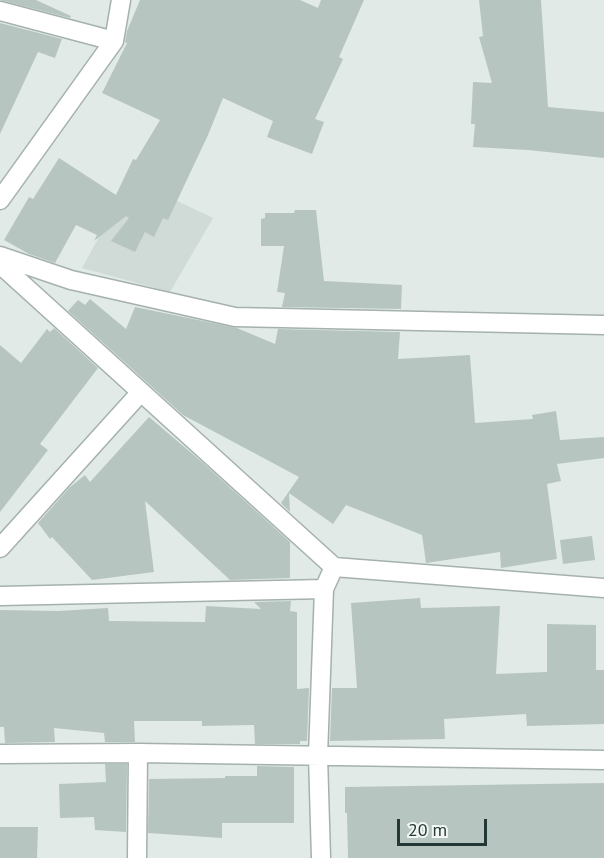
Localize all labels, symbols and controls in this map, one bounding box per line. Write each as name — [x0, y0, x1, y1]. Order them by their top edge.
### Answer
scale bar — [400, 807, 490, 845]
text: 20 m — [408, 818, 447, 841]

